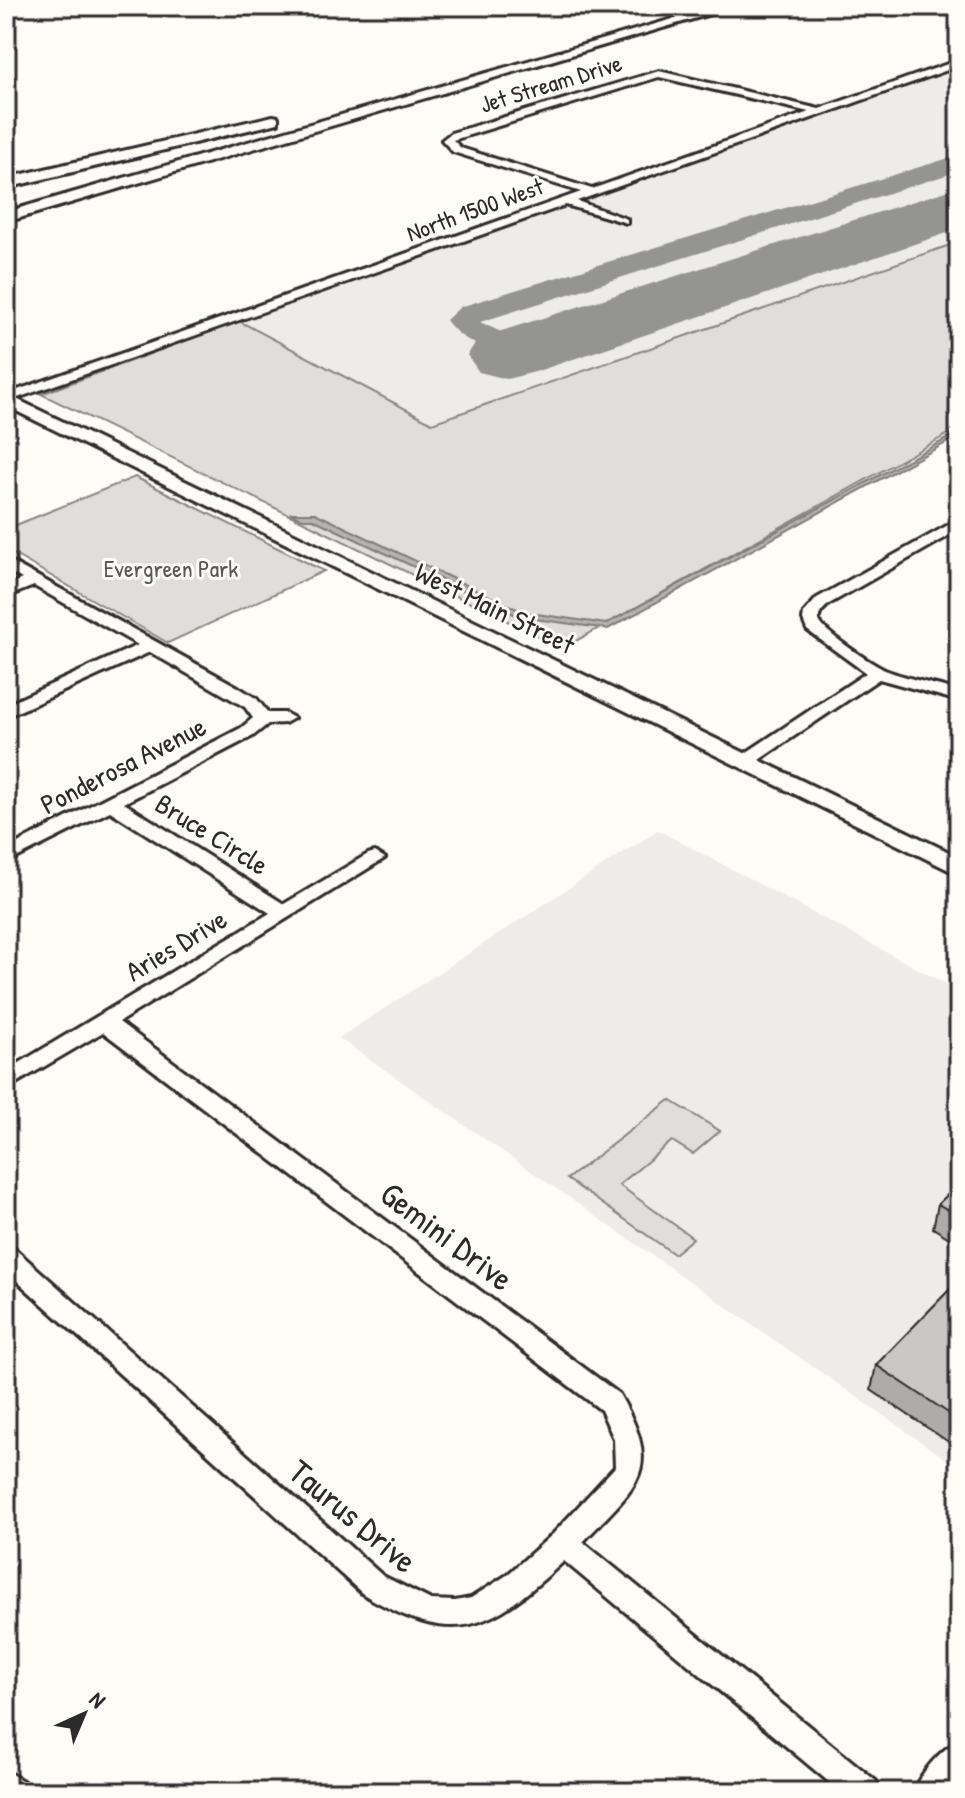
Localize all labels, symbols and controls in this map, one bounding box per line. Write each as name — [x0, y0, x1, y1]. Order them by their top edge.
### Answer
street label: Jet Stream Drive — [476, 46, 626, 120]
street label: North 1500 West — [402, 169, 548, 249]
park label: Evergreen Park — [104, 552, 238, 584]
street label: West Main Street — [409, 553, 582, 663]
street label: Ponderosa Avenue — [34, 707, 212, 823]
street label: Bruce Circle — [148, 784, 276, 884]
street label: Aries Drive — [118, 900, 234, 990]
street label: Gemini Drive — [371, 1171, 523, 1301]
street label: Taurus Drive — [279, 1449, 427, 1583]
north arrow — [44, 1674, 124, 1754]
text: N — [83, 1685, 113, 1715]

